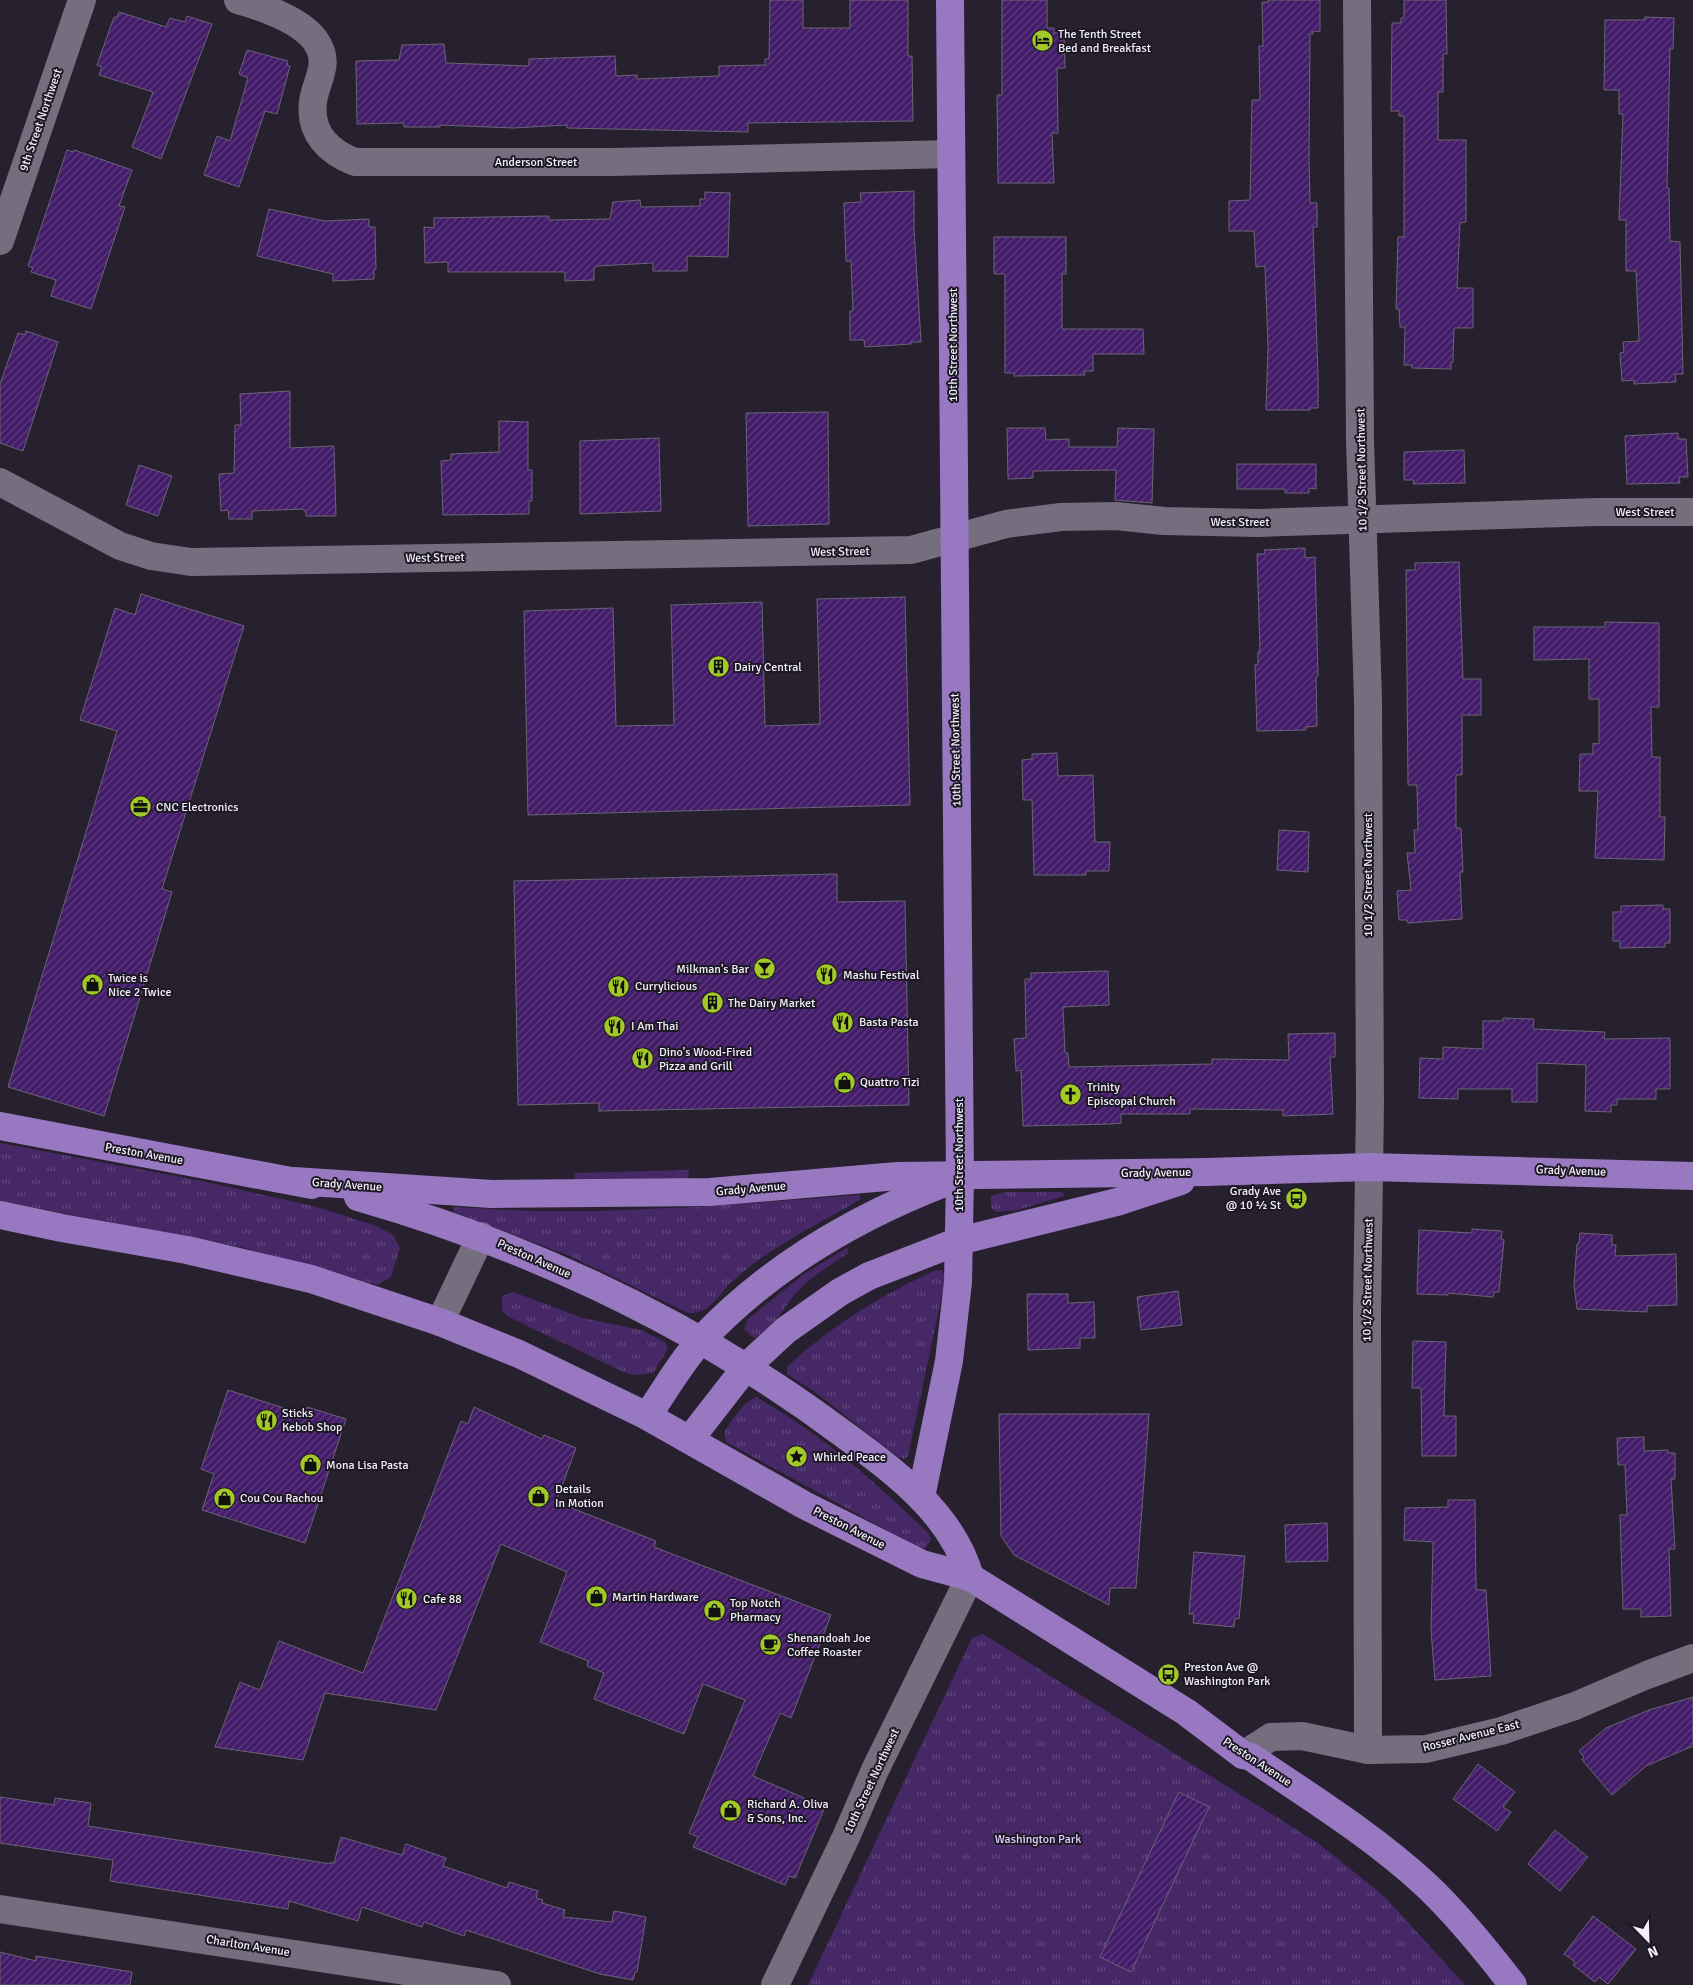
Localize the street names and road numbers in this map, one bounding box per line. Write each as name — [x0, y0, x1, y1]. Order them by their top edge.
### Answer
street label: 9th Street Northwest — [16, 67, 66, 173]
street label: Anderson Street — [495, 155, 577, 170]
street label: 10th Street Northwest — [946, 288, 961, 402]
street label: 10 1/2 Street Northwest — [1353, 408, 1371, 532]
street label: West Street — [1615, 505, 1675, 520]
street label: West Street — [1210, 515, 1270, 530]
street label: West Street — [810, 544, 870, 560]
street label: West Street — [405, 550, 465, 566]
street label: 10th Street Northwest — [948, 693, 964, 807]
street label: 10 1/2 Street Northwest — [1361, 813, 1376, 937]
street label: 10th Street Northwest — [952, 1098, 967, 1212]
street label: Preston Avenue — [104, 1140, 184, 1168]
street label: Grady Avenue — [1536, 1162, 1606, 1180]
street label: Grady Avenue — [1121, 1165, 1191, 1181]
street label: Grady Avenue — [311, 1175, 383, 1195]
street label: Grady Avenue — [715, 1178, 787, 1200]
street label: 10 1/2 Street Northwest — [1359, 1218, 1377, 1342]
street label: Preston Avenue — [495, 1236, 573, 1282]
street label: Preston Avenue — [810, 1503, 888, 1553]
street label: Rosser Avenue East — [1421, 1717, 1521, 1755]
street label: 10th Street Northwest — [841, 1726, 903, 1836]
street label: Preston Avenue — [1220, 1734, 1294, 1790]
street label: Charlton Avenue — [205, 1932, 291, 1960]

